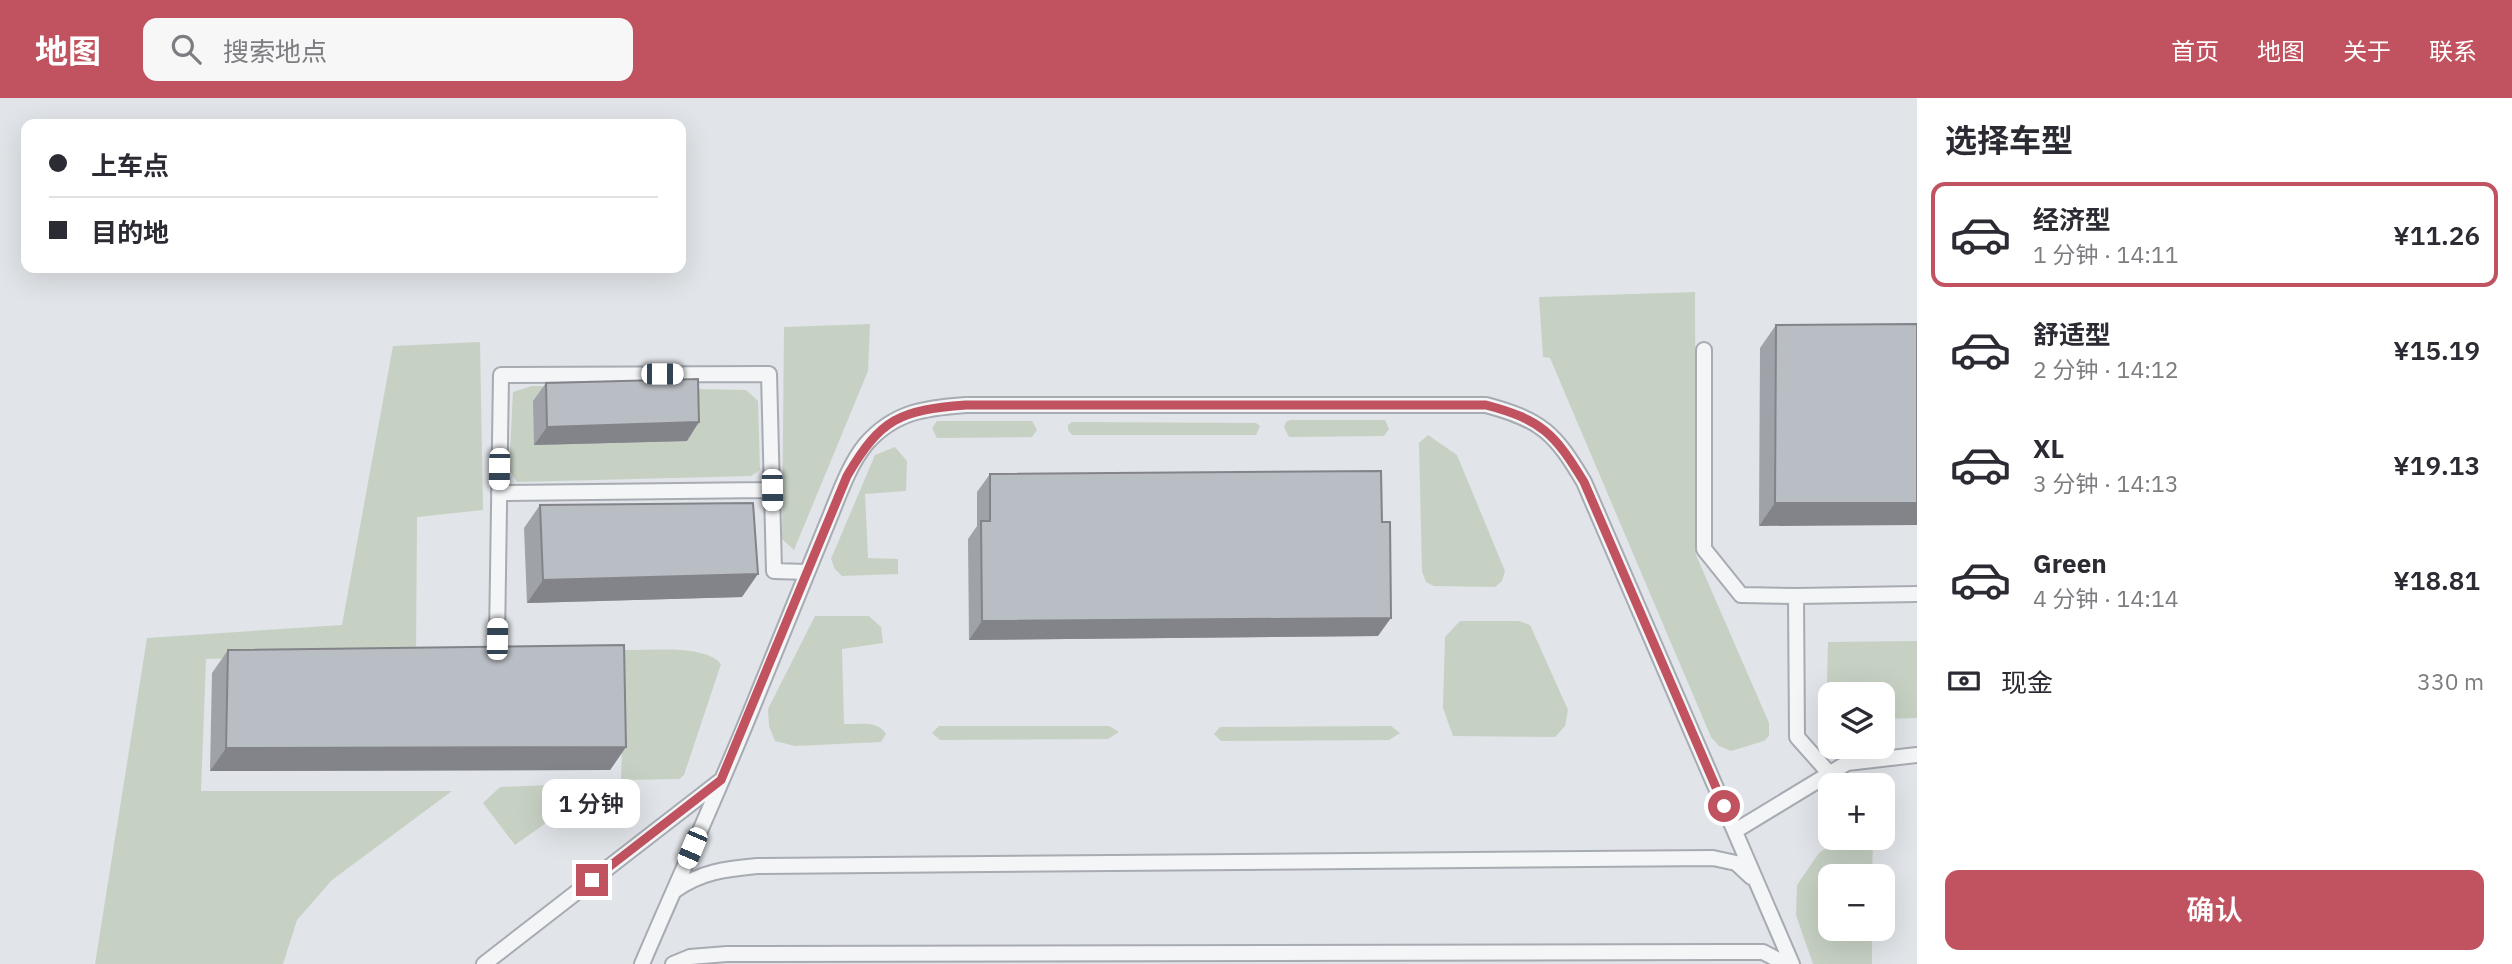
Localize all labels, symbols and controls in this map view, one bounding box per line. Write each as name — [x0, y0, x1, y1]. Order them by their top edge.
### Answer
search box — [143, 18, 633, 81]
text: 地图 — [35, 29, 101, 72]
icon: search — [167, 30, 205, 68]
text: 搜索地点 — [223, 34, 327, 68]
text: 首页 — [2171, 35, 2219, 67]
text: 地图 — [2257, 35, 2305, 67]
text: 关于 — [2343, 35, 2391, 67]
text: 联系 — [2429, 35, 2477, 67]
text: 选择车型 — [1945, 119, 2073, 161]
text: 上车点 — [91, 148, 169, 182]
text: 经济型 — [2033, 202, 2111, 236]
icon: car — [1949, 203, 2012, 266]
text: 目的地 — [91, 215, 169, 249]
text: ¥11.26 — [2393, 218, 2480, 252]
text: 1 分钟 · 14:11 — [2033, 239, 2179, 269]
text: 舒适型 — [2033, 317, 2111, 351]
icon: car — [1949, 318, 2012, 381]
text: ¥15.19 — [2393, 333, 2480, 367]
text: 2 分钟 · 14:12 — [2033, 354, 2179, 384]
car — [642, 364, 684, 385]
text: XL — [2033, 431, 2064, 465]
icon: car — [1949, 433, 2012, 496]
car — [489, 448, 510, 490]
text: ¥19.13 — [2393, 448, 2480, 482]
text: 3 分钟 · 14:13 — [2033, 468, 2179, 498]
car — [762, 469, 783, 511]
text: Green — [2033, 546, 2107, 580]
icon: car — [1949, 548, 2012, 611]
text: ¥18.81 — [2393, 563, 2480, 597]
text: 4 分钟 · 14:14 — [2033, 583, 2179, 613]
car — [487, 618, 508, 660]
icon: cash — [1945, 662, 1983, 700]
text: 现金 — [2001, 665, 2053, 699]
text: 330 m — [2417, 666, 2484, 696]
map controls — [1818, 682, 1895, 941]
button: layers — [1818, 682, 1895, 759]
button: + — [1818, 773, 1895, 850]
callout: 1 分钟 — [543, 778, 641, 828]
text: 1 分钟 — [558, 788, 624, 818]
route start — [1708, 790, 1740, 822]
car — [675, 825, 710, 871]
route end — [576, 864, 608, 896]
button: − — [1818, 864, 1895, 941]
button: 确认 — [1945, 870, 2484, 950]

